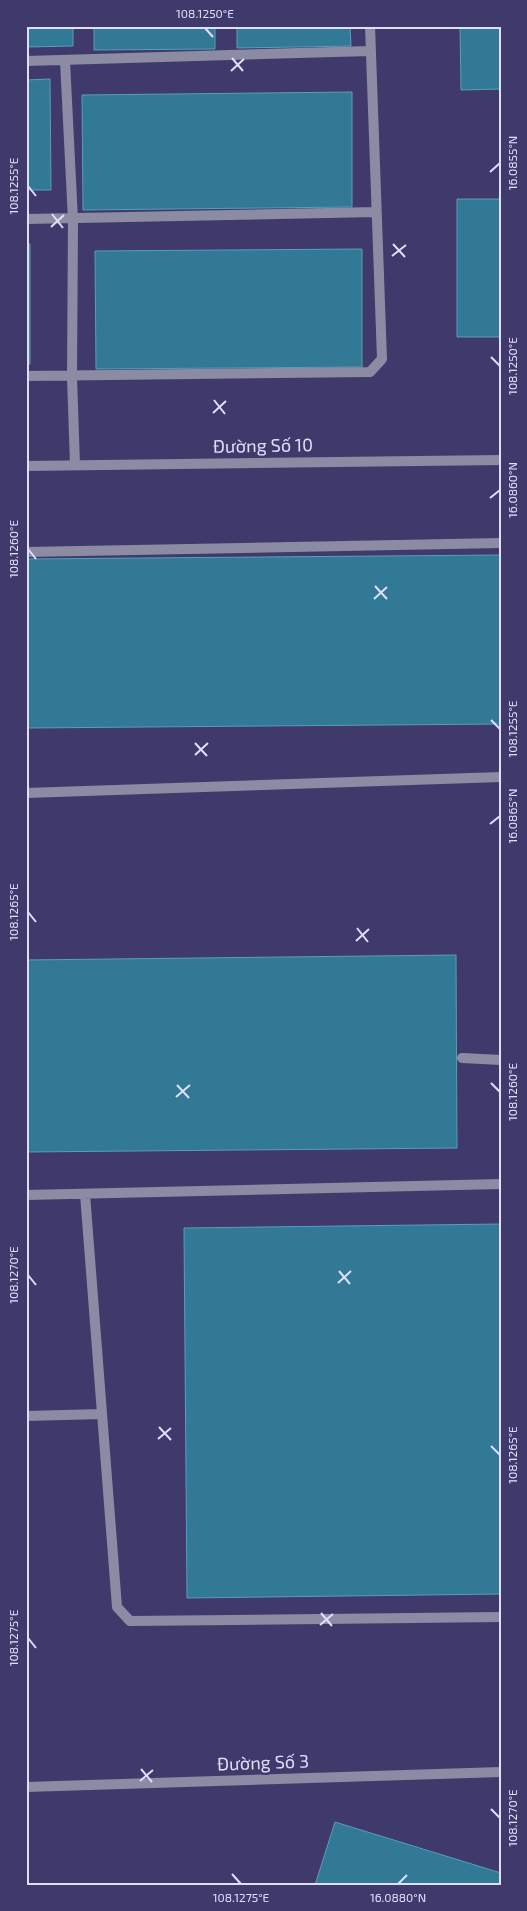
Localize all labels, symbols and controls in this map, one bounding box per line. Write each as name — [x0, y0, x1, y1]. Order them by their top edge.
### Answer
text: 108.1250°E — [176, 6, 234, 20]
text: 16.0855°N — [505, 136, 519, 190]
text: 108.1255°E — [6, 157, 20, 215]
text: 108.1250°E — [505, 337, 519, 395]
street label: Đường Số 10 — [213, 433, 313, 457]
text: 16.0860°N — [505, 462, 519, 518]
text: 108.1260°E — [6, 520, 20, 578]
text: 108.1255°E — [505, 700, 519, 758]
text: 16.0865°N — [505, 788, 519, 844]
text: 108.1265°E — [6, 883, 20, 941]
text: 108.1260°E — [505, 1063, 519, 1121]
text: 108.1270°E — [6, 1246, 20, 1304]
text: 108.1265°E — [505, 1426, 519, 1484]
text: 108.1275°E — [6, 1609, 20, 1666]
street label: Đường Số 3 — [217, 1749, 309, 1775]
text: 108.1270°E — [505, 1789, 519, 1847]
text: 108.1275°E — [213, 1890, 270, 1904]
text: 16.0880°N — [370, 1890, 426, 1904]

